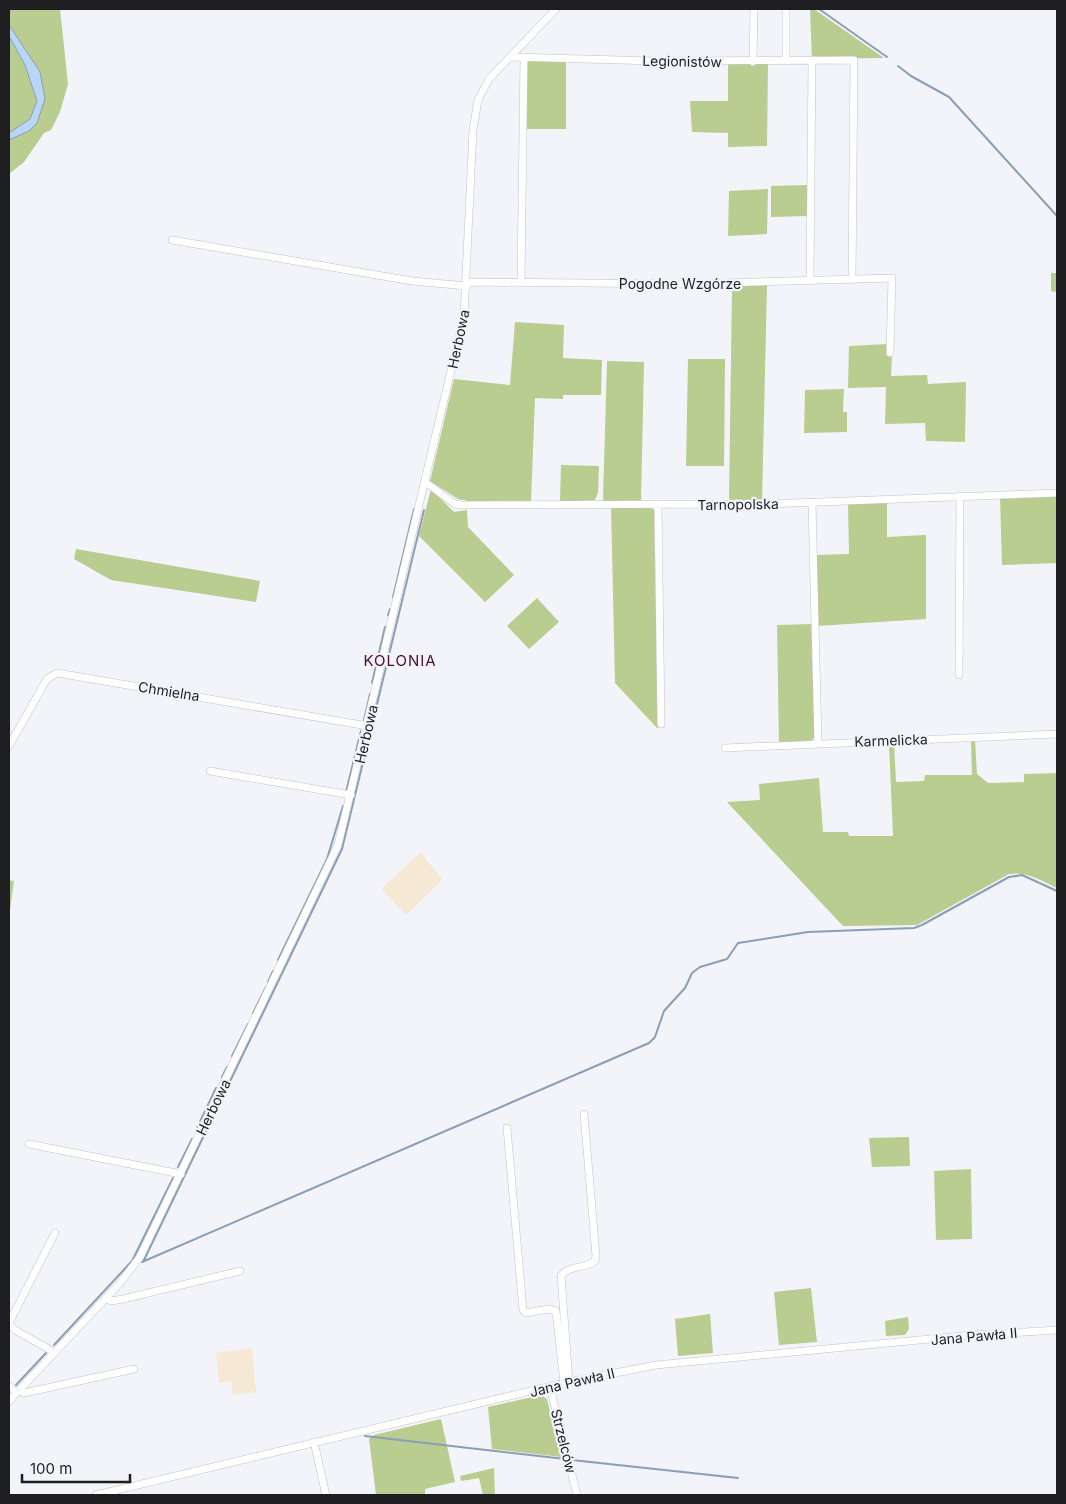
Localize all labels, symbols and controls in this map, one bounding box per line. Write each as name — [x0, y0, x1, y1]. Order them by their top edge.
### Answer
street label: Legionistów — [642, 52, 722, 70]
street label: Pogodne Wzgórze — [619, 275, 741, 292]
street label: Herbowa — [443, 308, 473, 370]
street label: Tarnopolska — [697, 495, 779, 513]
district label: KOLONIA — [363, 651, 437, 670]
street label: Chmielna — [137, 678, 201, 704]
street label: Herbowa — [351, 703, 381, 765]
street label: Karmelicka — [854, 730, 928, 750]
street label: Herbowa — [192, 1076, 234, 1138]
street label: Jana Pawła II — [930, 1324, 1018, 1348]
street label: Jana Pawła II — [528, 1364, 616, 1400]
street label: Strzelców — [548, 1407, 580, 1475]
scale bar — [22, 1452, 130, 1484]
text: 100 m — [30, 1459, 72, 1478]

